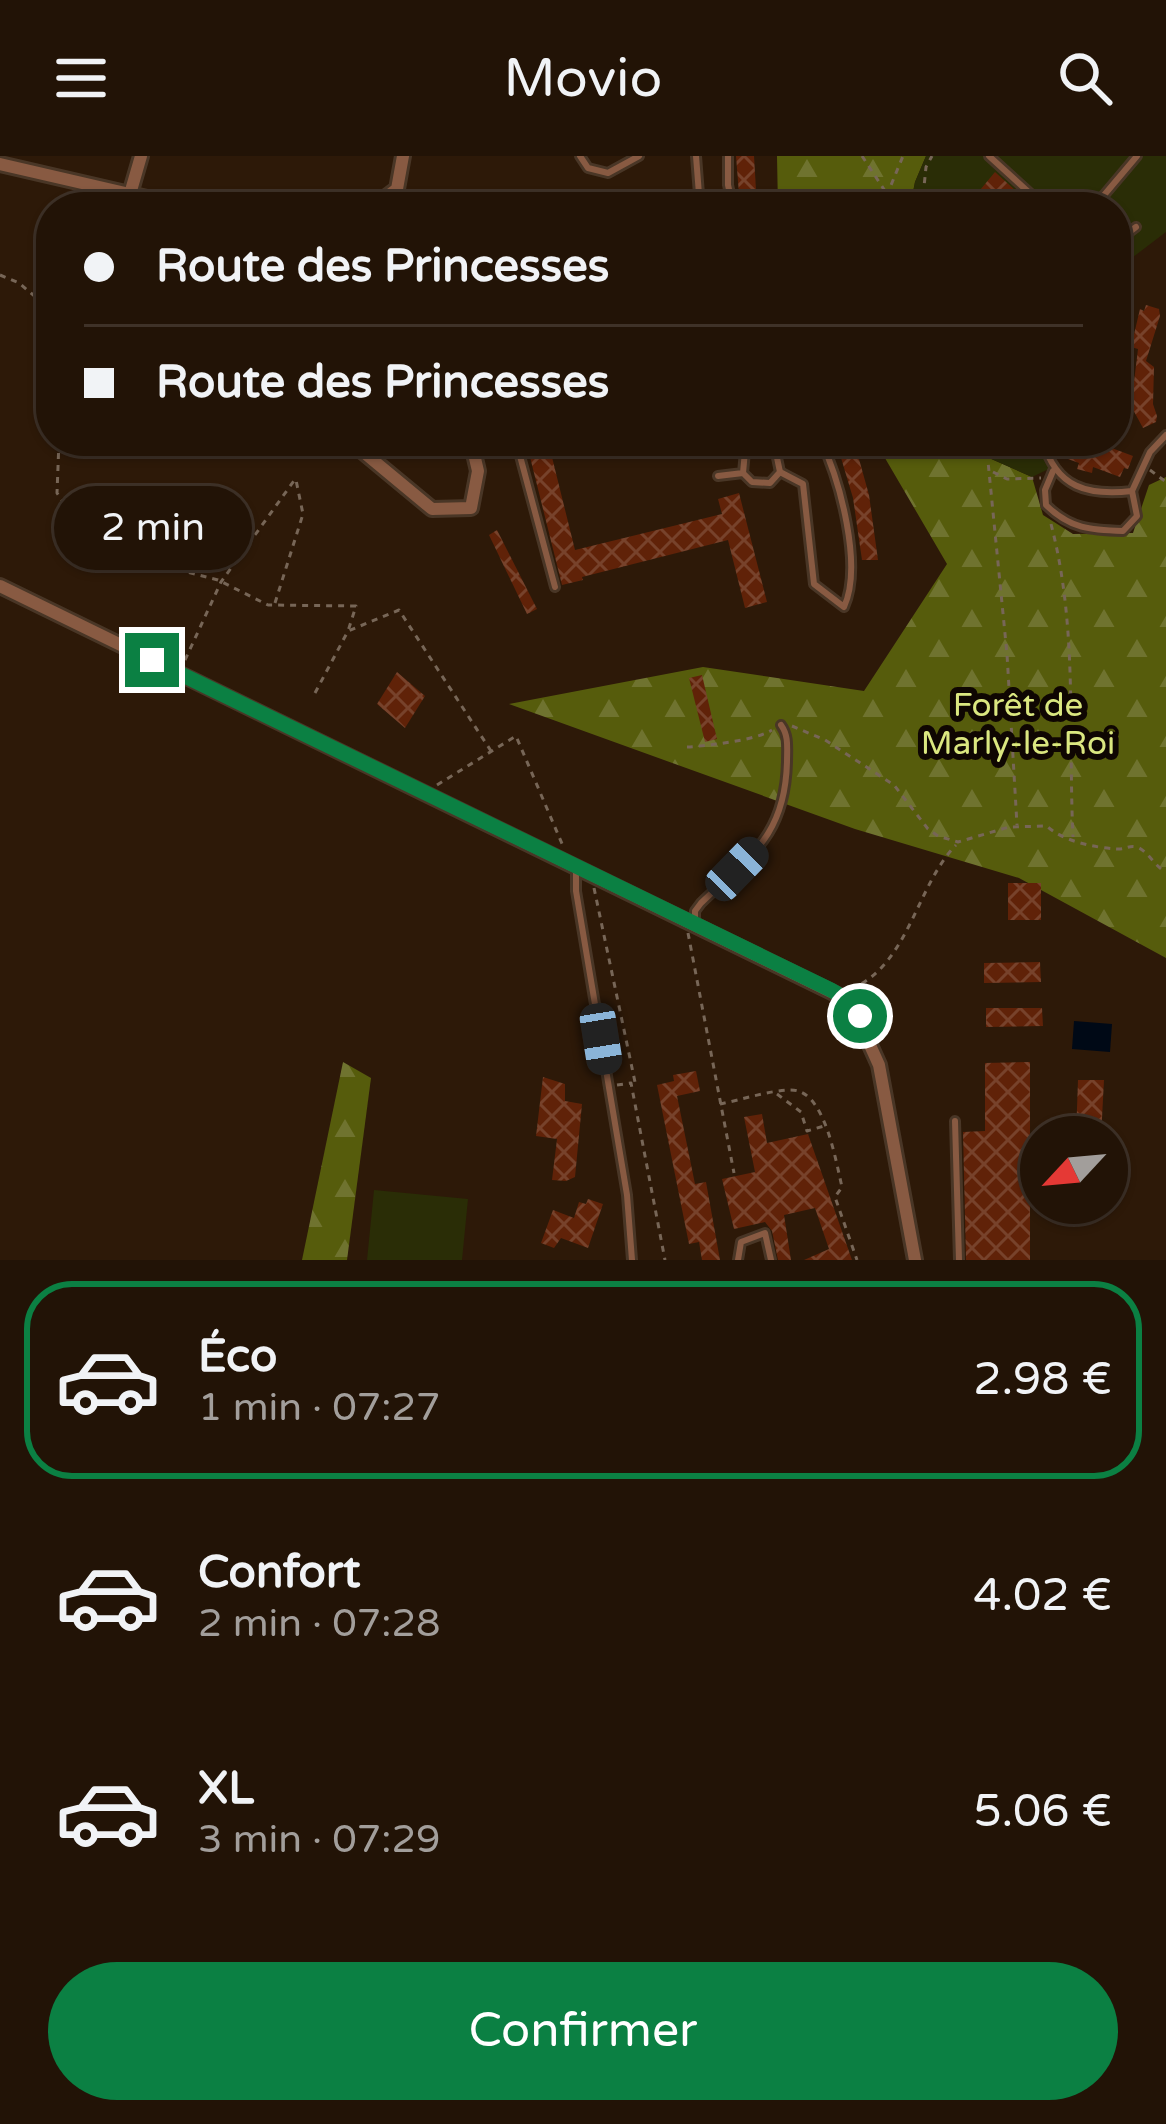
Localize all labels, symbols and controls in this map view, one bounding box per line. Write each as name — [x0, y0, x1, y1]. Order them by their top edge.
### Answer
icon: menu — [48, 45, 114, 111]
icon: search — [1052, 45, 1118, 111]
text: Movio — [504, 46, 662, 111]
text: Route des Princesses — [156, 240, 609, 294]
text: Route des Princesses — [156, 356, 609, 410]
callout: 2 min — [53, 486, 251, 570]
text: 2 min — [101, 504, 205, 551]
route end — [125, 633, 179, 687]
park label: Forêt de Marly-le-Roi — [921, 686, 1115, 763]
car — [699, 831, 775, 907]
route start — [833, 989, 887, 1043]
car — [578, 1001, 624, 1077]
north arrow — [1020, 1116, 1128, 1224]
map controls — [1020, 1116, 1128, 1224]
icon: car — [54, 1326, 162, 1434]
text: Éco — [198, 1330, 277, 1384]
text: 2.98 € — [973, 1353, 1112, 1407]
text: 1 min · 07:27 — [198, 1384, 440, 1431]
icon: car — [54, 1542, 162, 1650]
text: Confort — [198, 1546, 360, 1600]
text: 4.02 € — [973, 1569, 1112, 1623]
text: 2 min · 07:28 — [198, 1600, 440, 1647]
icon: car — [54, 1758, 162, 1866]
text: XL — [198, 1762, 254, 1816]
text: 5.06 € — [974, 1785, 1112, 1839]
text: 3 min · 07:29 — [198, 1816, 440, 1863]
button: Confirmer — [48, 1962, 1118, 2100]

